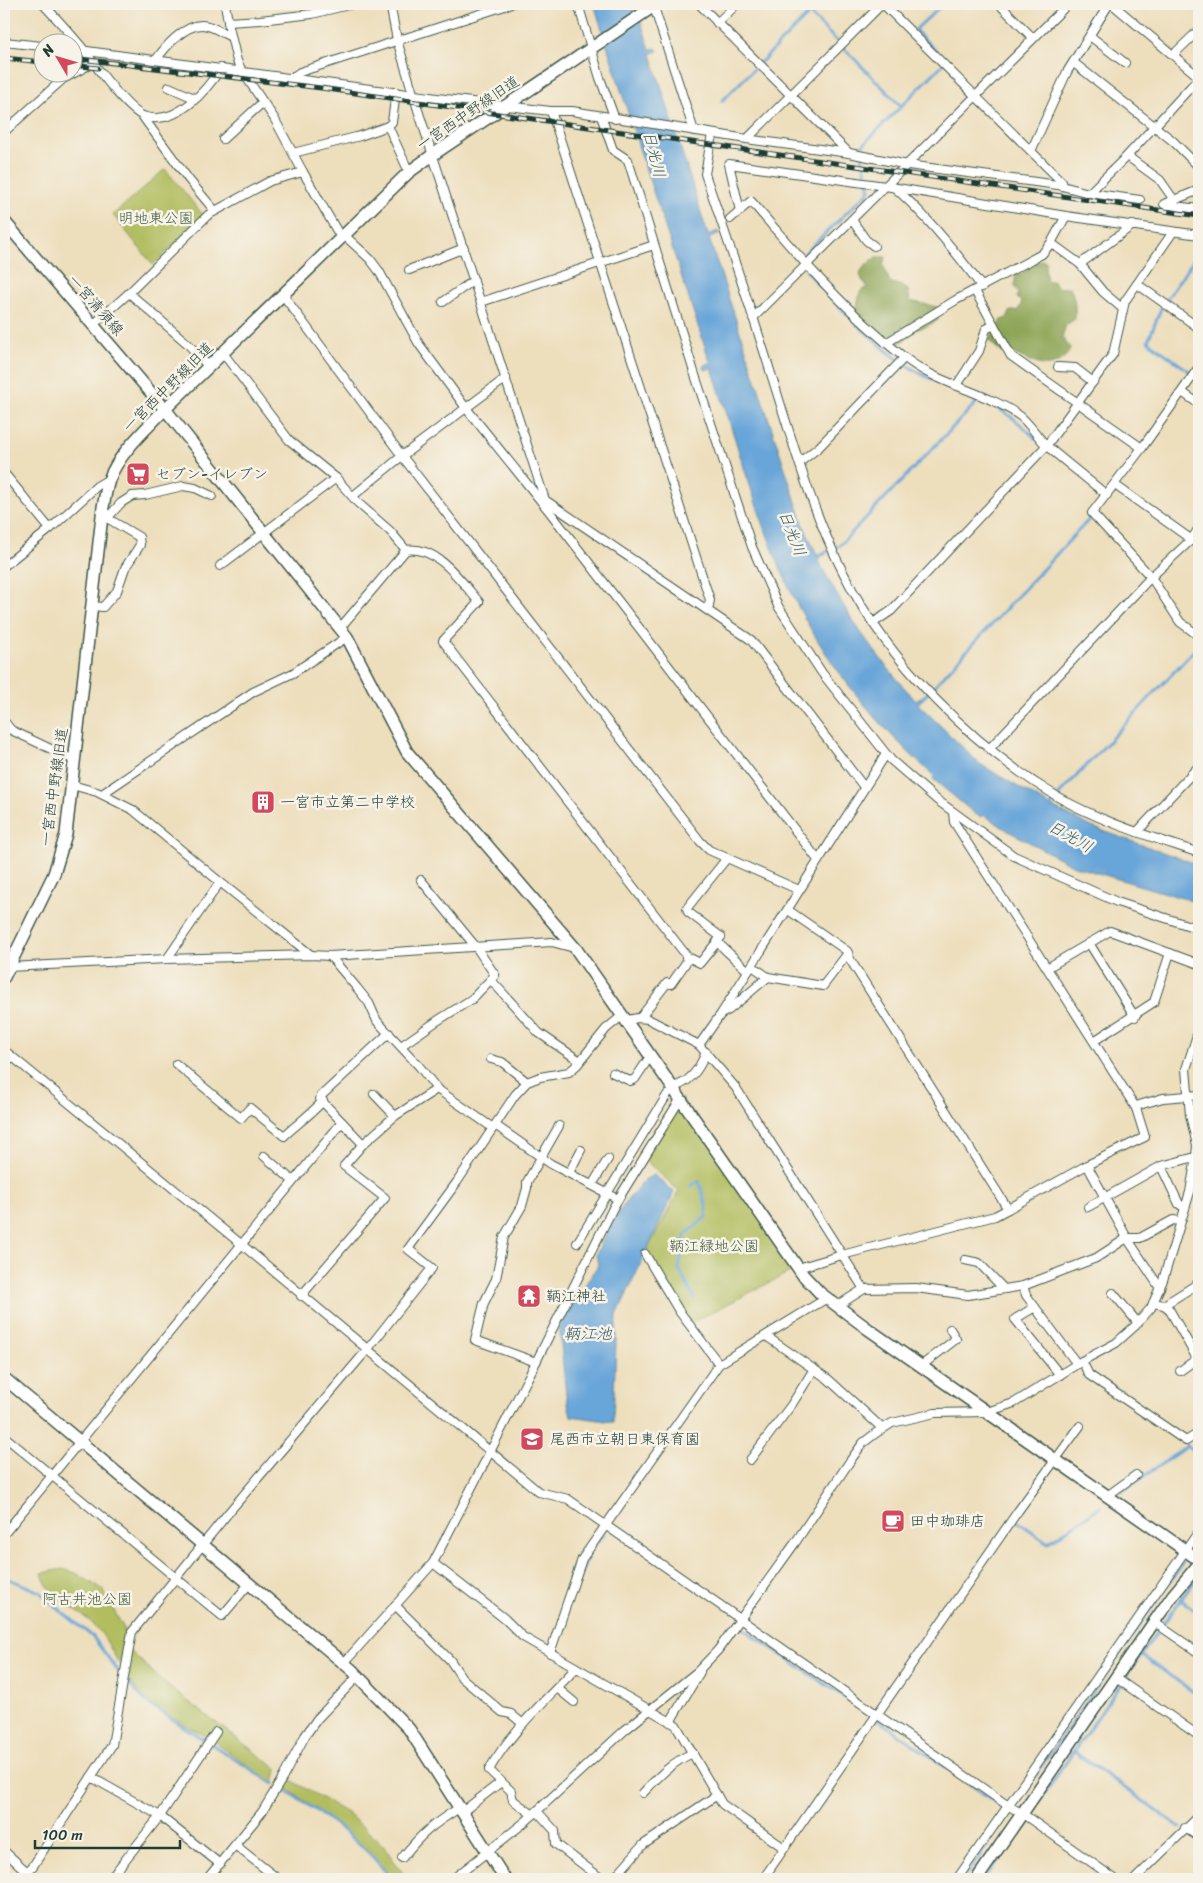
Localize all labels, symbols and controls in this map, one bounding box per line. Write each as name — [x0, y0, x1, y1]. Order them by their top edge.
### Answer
north arrow — [32, 32, 82, 82]
text: N — [35, 39, 61, 63]
street label: 一宮西中野線旧道 — [411, 69, 525, 157]
water label: 日光川 — [635, 127, 674, 181]
park label: 明地東公園 — [118, 205, 194, 231]
street label: 一宮清須線 — [62, 268, 130, 342]
street label: 一宮西中野線旧道 — [116, 335, 220, 439]
supermarket icon: セブン-イレブン — [125, 461, 151, 487]
place label: セブン-イレブン — [156, 461, 268, 487]
water label: 日光川 — [770, 506, 815, 561]
street label: 一宮西中野線旧道 — [33, 726, 75, 848]
building icon: 一宮市立第二中学校 — [250, 789, 276, 815]
place label: 一宮市立第二中学校 — [280, 789, 415, 815]
water label: 日光川 — [1043, 812, 1099, 861]
park label: 鞆江緑地公園 — [669, 1233, 759, 1259]
temple icon: 鞆江神社 — [516, 1283, 542, 1309]
place label: 鞆江神社 — [546, 1283, 606, 1309]
water label: 鞆江池 — [564, 1319, 613, 1348]
school or university icon: 尾西市立朝日東保育園 — [519, 1426, 545, 1452]
place label: 尾西市立朝日東保育園 — [550, 1426, 700, 1452]
cafe icon: 田中珈琲店 — [880, 1508, 906, 1534]
place label: 田中珈琲店 — [910, 1508, 985, 1534]
park label: 阿古井池公園 — [42, 1586, 132, 1612]
scale bar — [35, 1818, 180, 1850]
text: 100 m — [42, 1822, 83, 1848]

